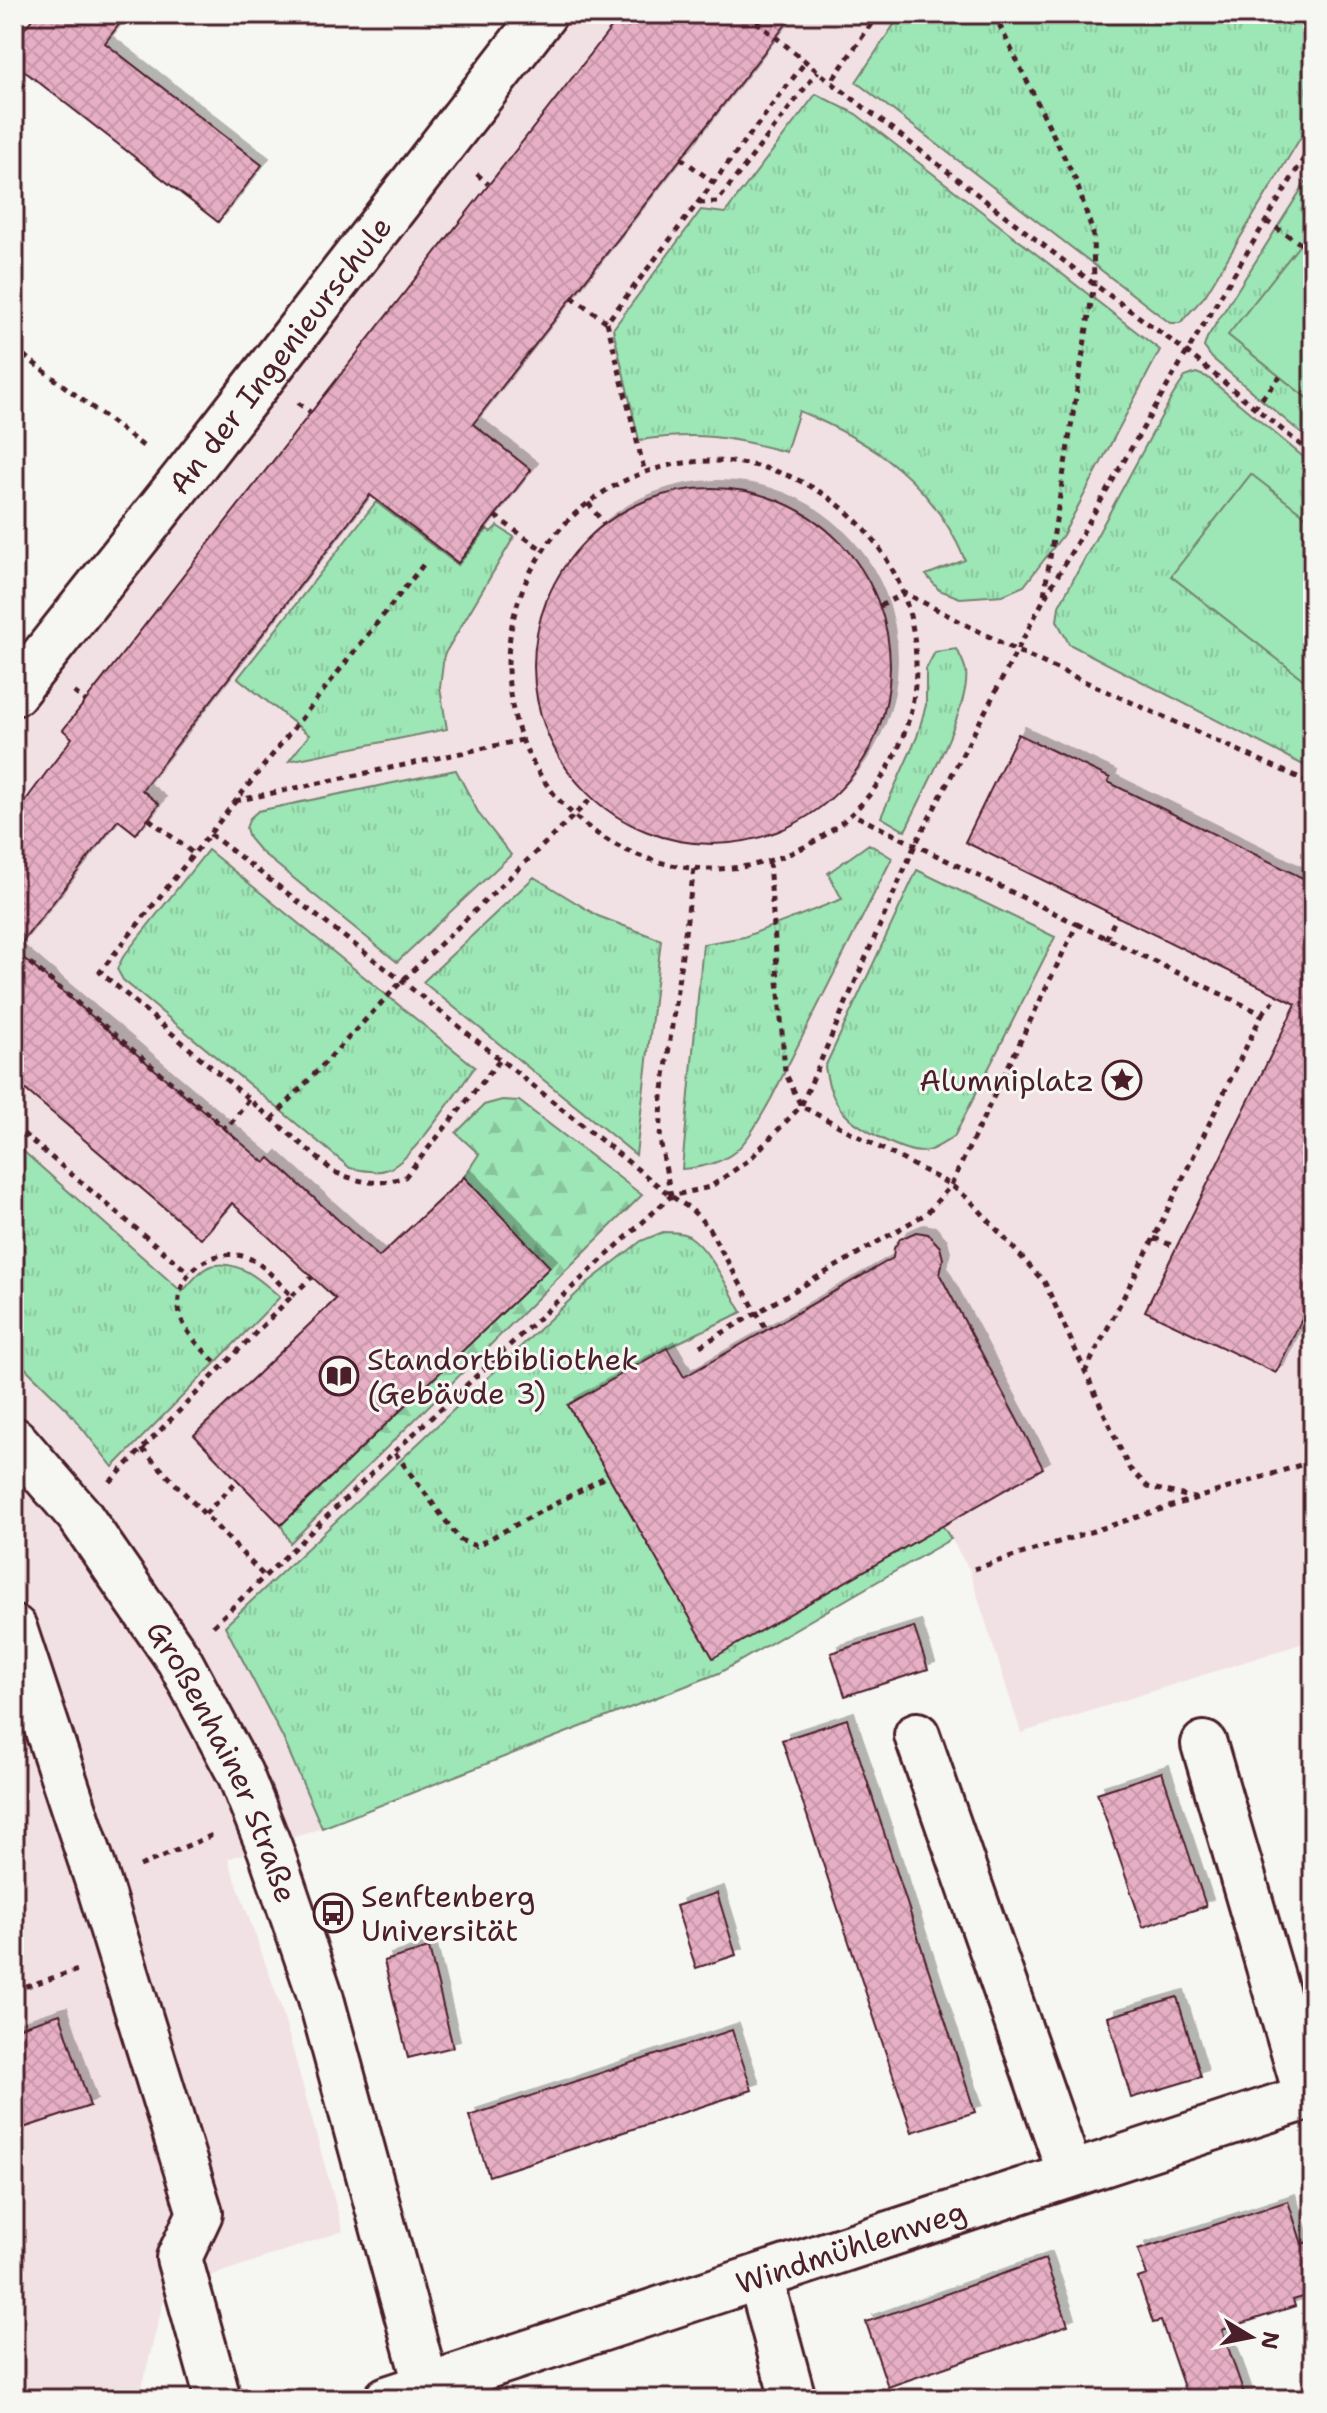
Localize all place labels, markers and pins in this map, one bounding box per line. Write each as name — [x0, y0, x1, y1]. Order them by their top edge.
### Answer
place icon: Alumniplatz — [1101, 1059, 1143, 1101]
place label: Alumniplatz — [919, 1060, 1094, 1101]
place label: Standortbibliothek (Gebäude 3) — [367, 1339, 638, 1414]
library icon: Standortbibliothek (Gebäude 3) — [318, 1355, 360, 1397]
place label: Senftenberg Universität — [361, 1876, 535, 1951]
bus stop icon: Senftenberg Universität — [312, 1892, 354, 1934]

